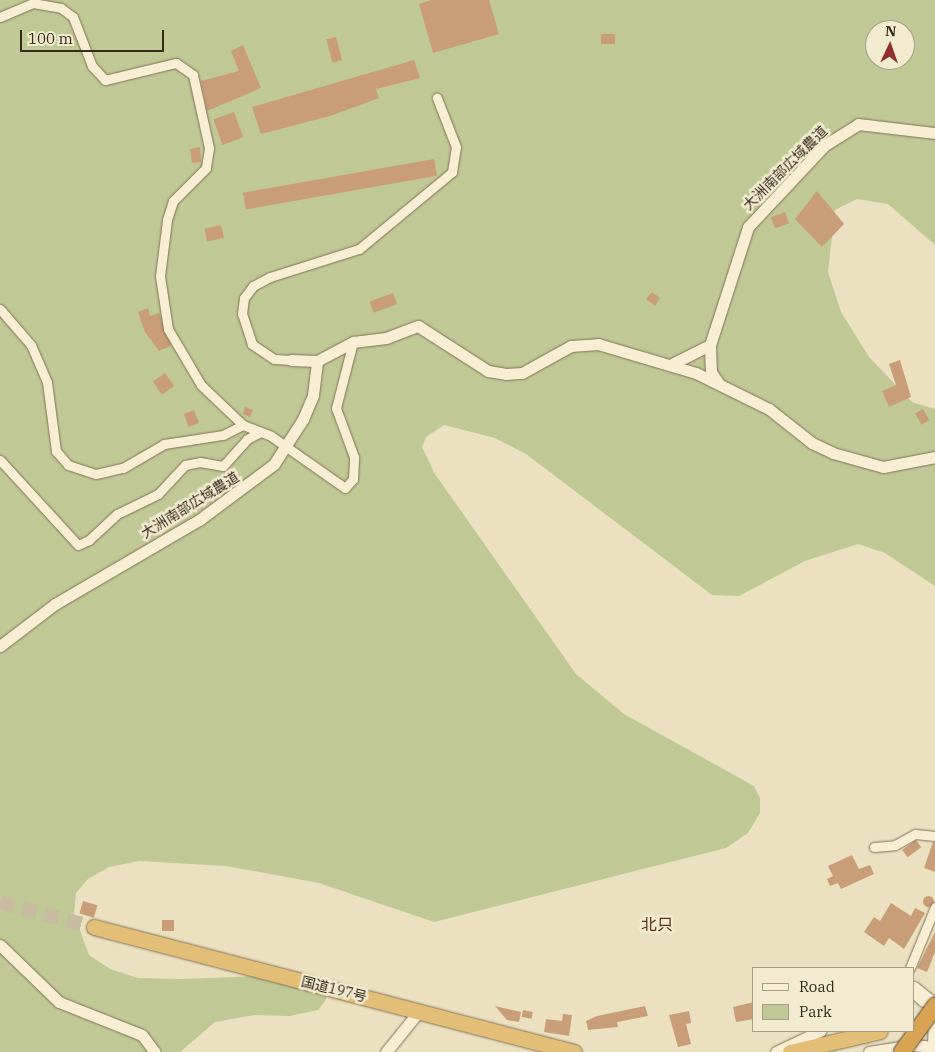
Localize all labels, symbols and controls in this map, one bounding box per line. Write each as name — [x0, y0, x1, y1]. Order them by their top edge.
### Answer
scale bar — [22, 20, 166, 52]
north arrow — [865, 20, 915, 70]
text: N — [885, 22, 897, 40]
text: 100 m — [28, 29, 73, 48]
street label: 大洲南部広域農道 — [739, 122, 831, 214]
street label: 大洲南部広域農道 — [138, 468, 242, 542]
district label: 北只 — [641, 914, 673, 934]
legend — [752, 967, 915, 1032]
street label: 国道197号 — [299, 973, 369, 1005]
text: Road — [799, 977, 835, 996]
text: Park — [799, 1002, 832, 1021]

